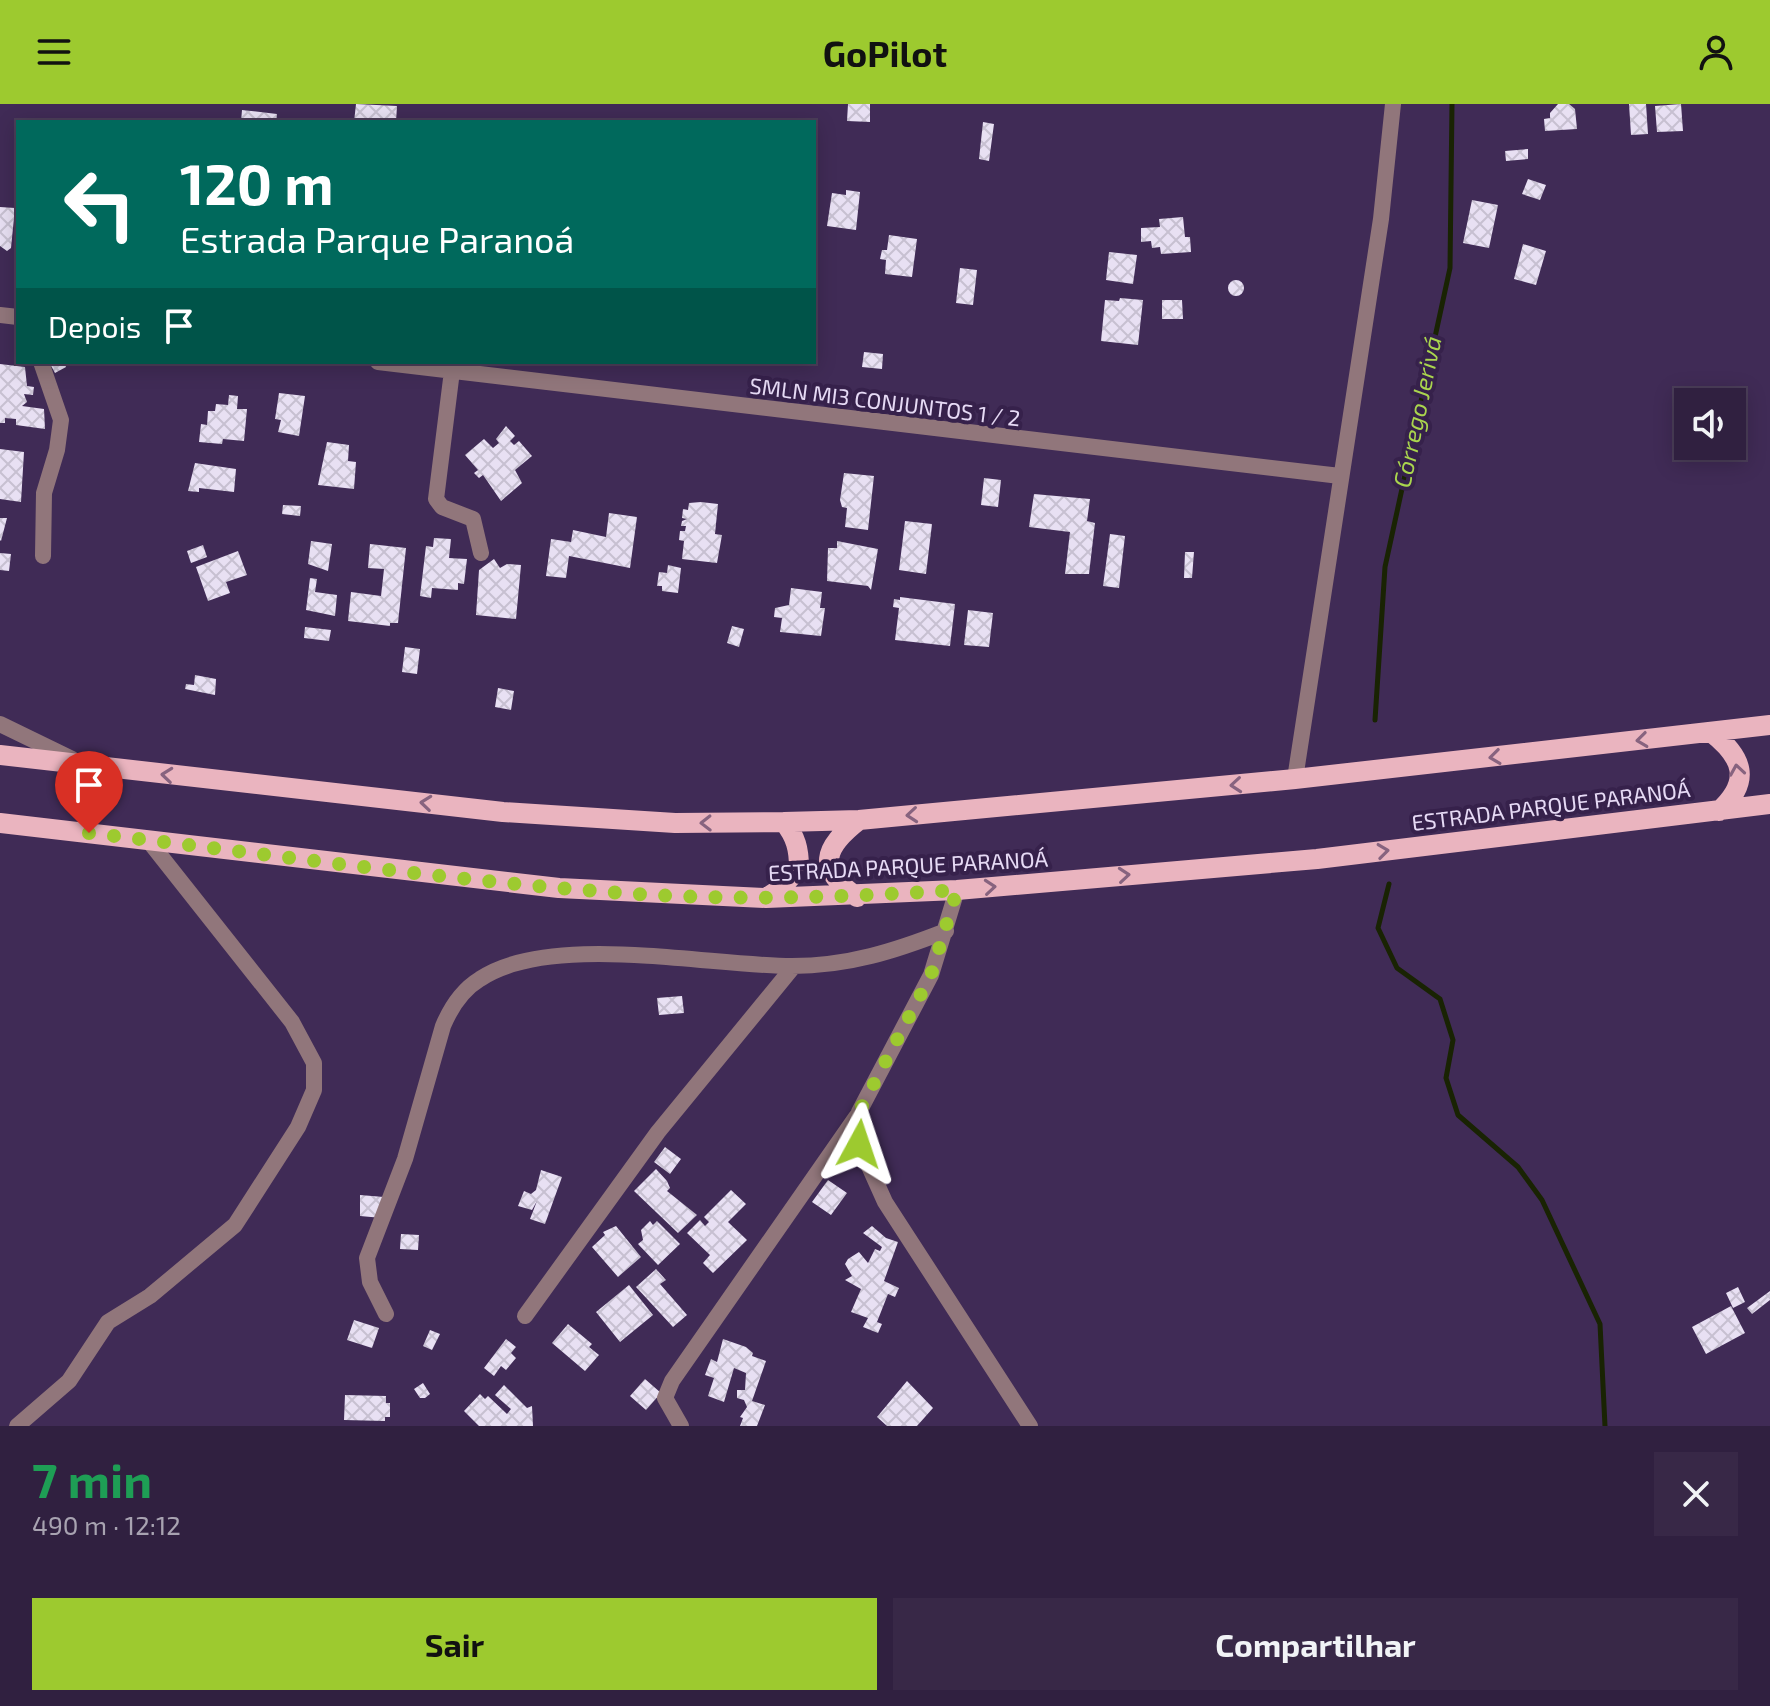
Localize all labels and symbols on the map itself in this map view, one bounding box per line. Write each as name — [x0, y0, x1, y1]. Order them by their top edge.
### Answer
water label: Córrego Jerivá — [1386, 333, 1447, 490]
street label: SMLN MI3 CONJUNTOS 1 / 2 — [748, 372, 1022, 431]
one-way arrow — [1635, 731, 1649, 748]
one-way arrow — [1488, 748, 1501, 765]
pin — [55, 751, 123, 833]
one-way arrow — [1729, 764, 1746, 777]
one-way arrow — [160, 767, 173, 784]
street label: ESTRADA PARQUE PARANOÁ — [1410, 775, 1692, 836]
one-way arrow — [1230, 776, 1243, 793]
one-way arrow — [419, 794, 432, 811]
one-way arrow — [905, 807, 918, 824]
one-way arrow — [699, 814, 712, 832]
one-way arrow — [1377, 842, 1390, 859]
street label: ESTRADA PARQUE PARANOÁ — [767, 845, 1049, 886]
one-way arrow — [1118, 867, 1131, 884]
one-way arrow — [984, 879, 997, 896]
position arrow — [817, 1102, 901, 1186]

